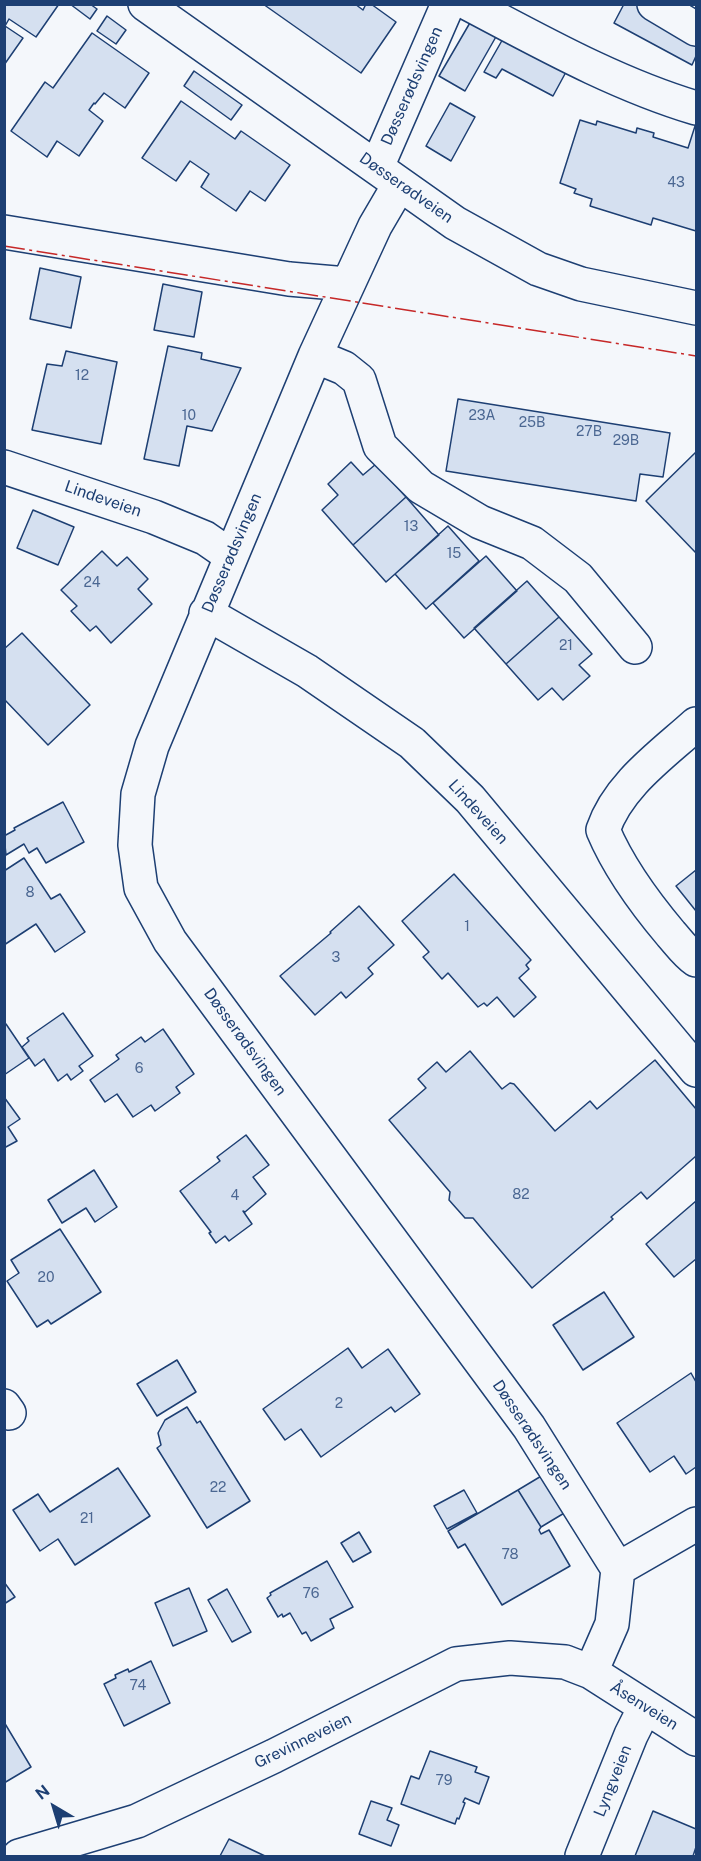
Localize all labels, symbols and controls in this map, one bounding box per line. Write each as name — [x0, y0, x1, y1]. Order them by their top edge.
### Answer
street label: Døsserødsvingen — [377, 24, 447, 148]
street label: Døsserødveien — [355, 149, 457, 227]
house number: 43 — [667, 175, 685, 191]
house number: 12 — [75, 368, 89, 384]
house number: 10 — [182, 408, 196, 424]
house number: 23A — [468, 408, 496, 424]
house number: 25B — [519, 415, 545, 431]
house number: 27B — [576, 424, 602, 440]
house number: 29B — [613, 433, 639, 449]
street label: Lindeveien — [62, 477, 144, 521]
street label: Døsserødsvingen — [198, 490, 266, 616]
house number: 13 — [404, 519, 418, 535]
house number: 15 — [447, 546, 461, 562]
house number: 24 — [83, 575, 101, 591]
house number: 21 — [559, 638, 573, 654]
street label: Lindeveien — [444, 776, 512, 848]
house number: 8 — [25, 885, 35, 901]
house number: 1 — [464, 919, 470, 935]
house number: 3 — [332, 950, 340, 966]
street label: Døsserødsvingen — [200, 985, 290, 1099]
house number: 6 — [135, 1061, 143, 1077]
house number: 82 — [512, 1187, 530, 1203]
house number: 4 — [231, 1188, 239, 1204]
house number: 20 — [38, 1270, 54, 1286]
street label: Døsserødsvingen — [488, 1377, 576, 1493]
house number: 2 — [335, 1396, 343, 1412]
house number: 22 — [210, 1480, 226, 1496]
house number: 21 — [80, 1511, 94, 1527]
house number: 78 — [501, 1547, 519, 1563]
house number: 76 — [303, 1586, 319, 1602]
house number: 74 — [130, 1678, 146, 1694]
street label: Åsenveien — [606, 1678, 682, 1734]
street label: Grevinneveien — [251, 1709, 355, 1773]
street label: Lyngveien — [590, 1742, 636, 1820]
house number: 79 — [436, 1773, 452, 1789]
north arrow — [24, 1777, 84, 1837]
text: N — [32, 1781, 53, 1804]

